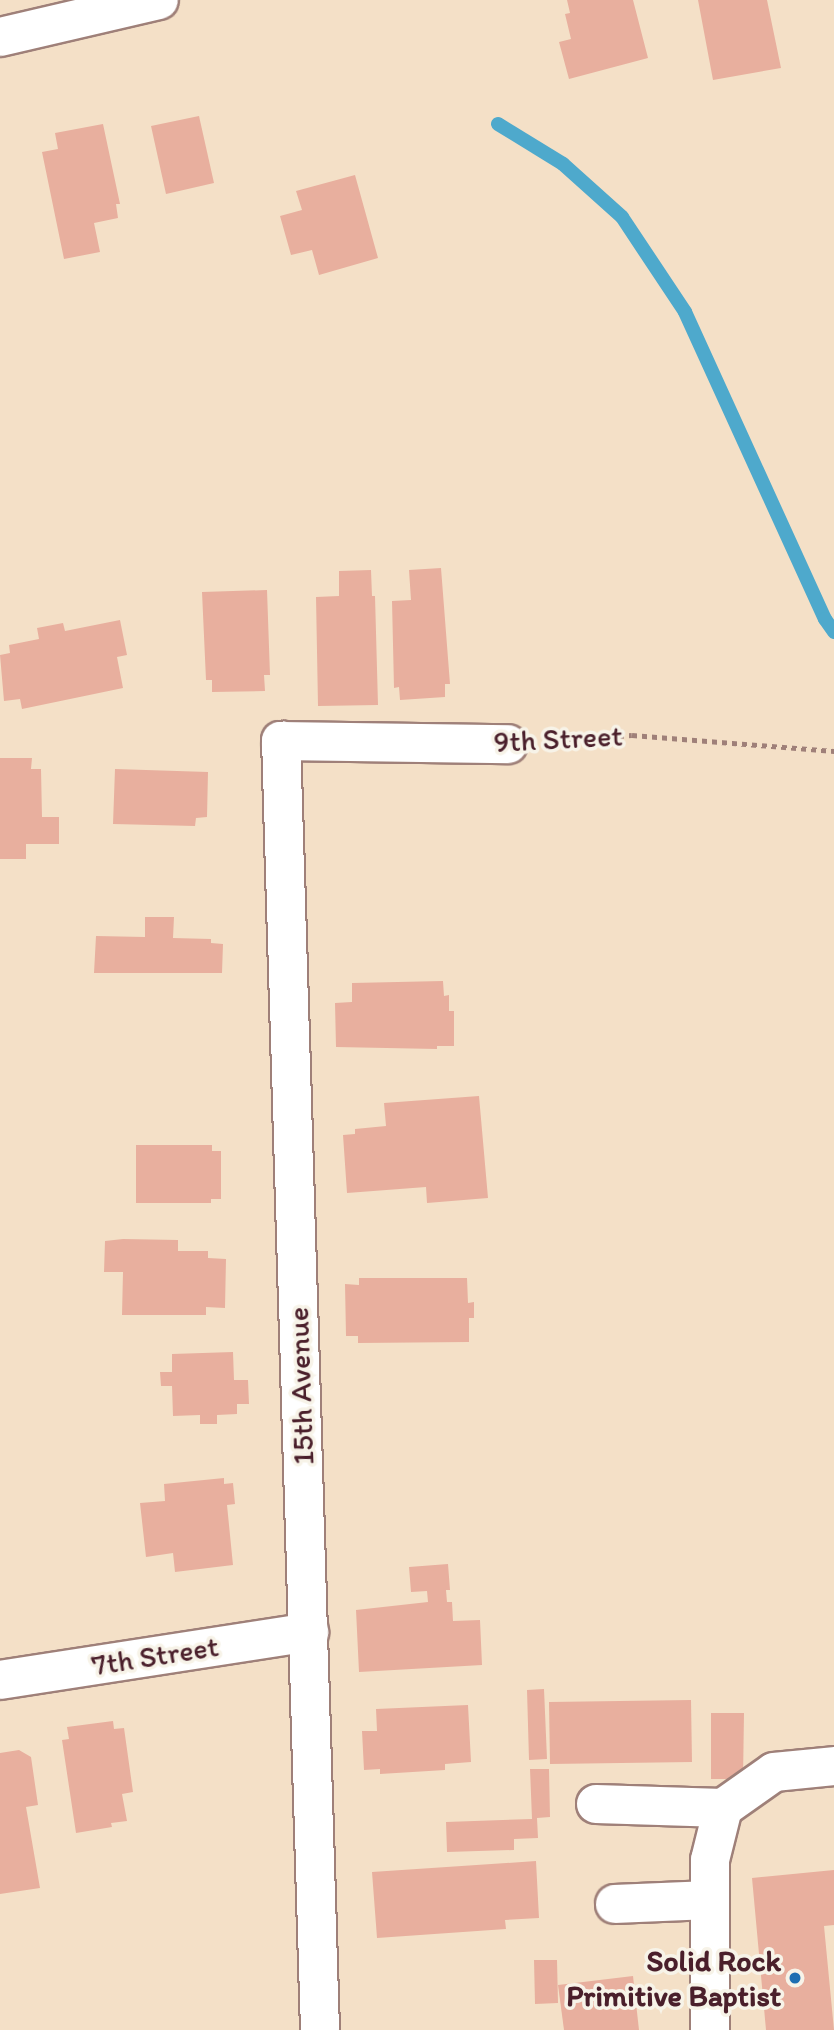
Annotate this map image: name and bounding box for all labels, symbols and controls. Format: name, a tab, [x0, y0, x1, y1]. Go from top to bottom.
street label: 9th Street	[493, 718, 623, 760]
street label: 15th Avenue	[280, 1307, 322, 1465]
street label: 7th Street	[89, 1628, 221, 1684]
place label: Solid Rock Primitive Baptist	[564, 1943, 781, 2014]
marker: Solid Rock Primitive Baptist	[787, 1970, 803, 1986]

